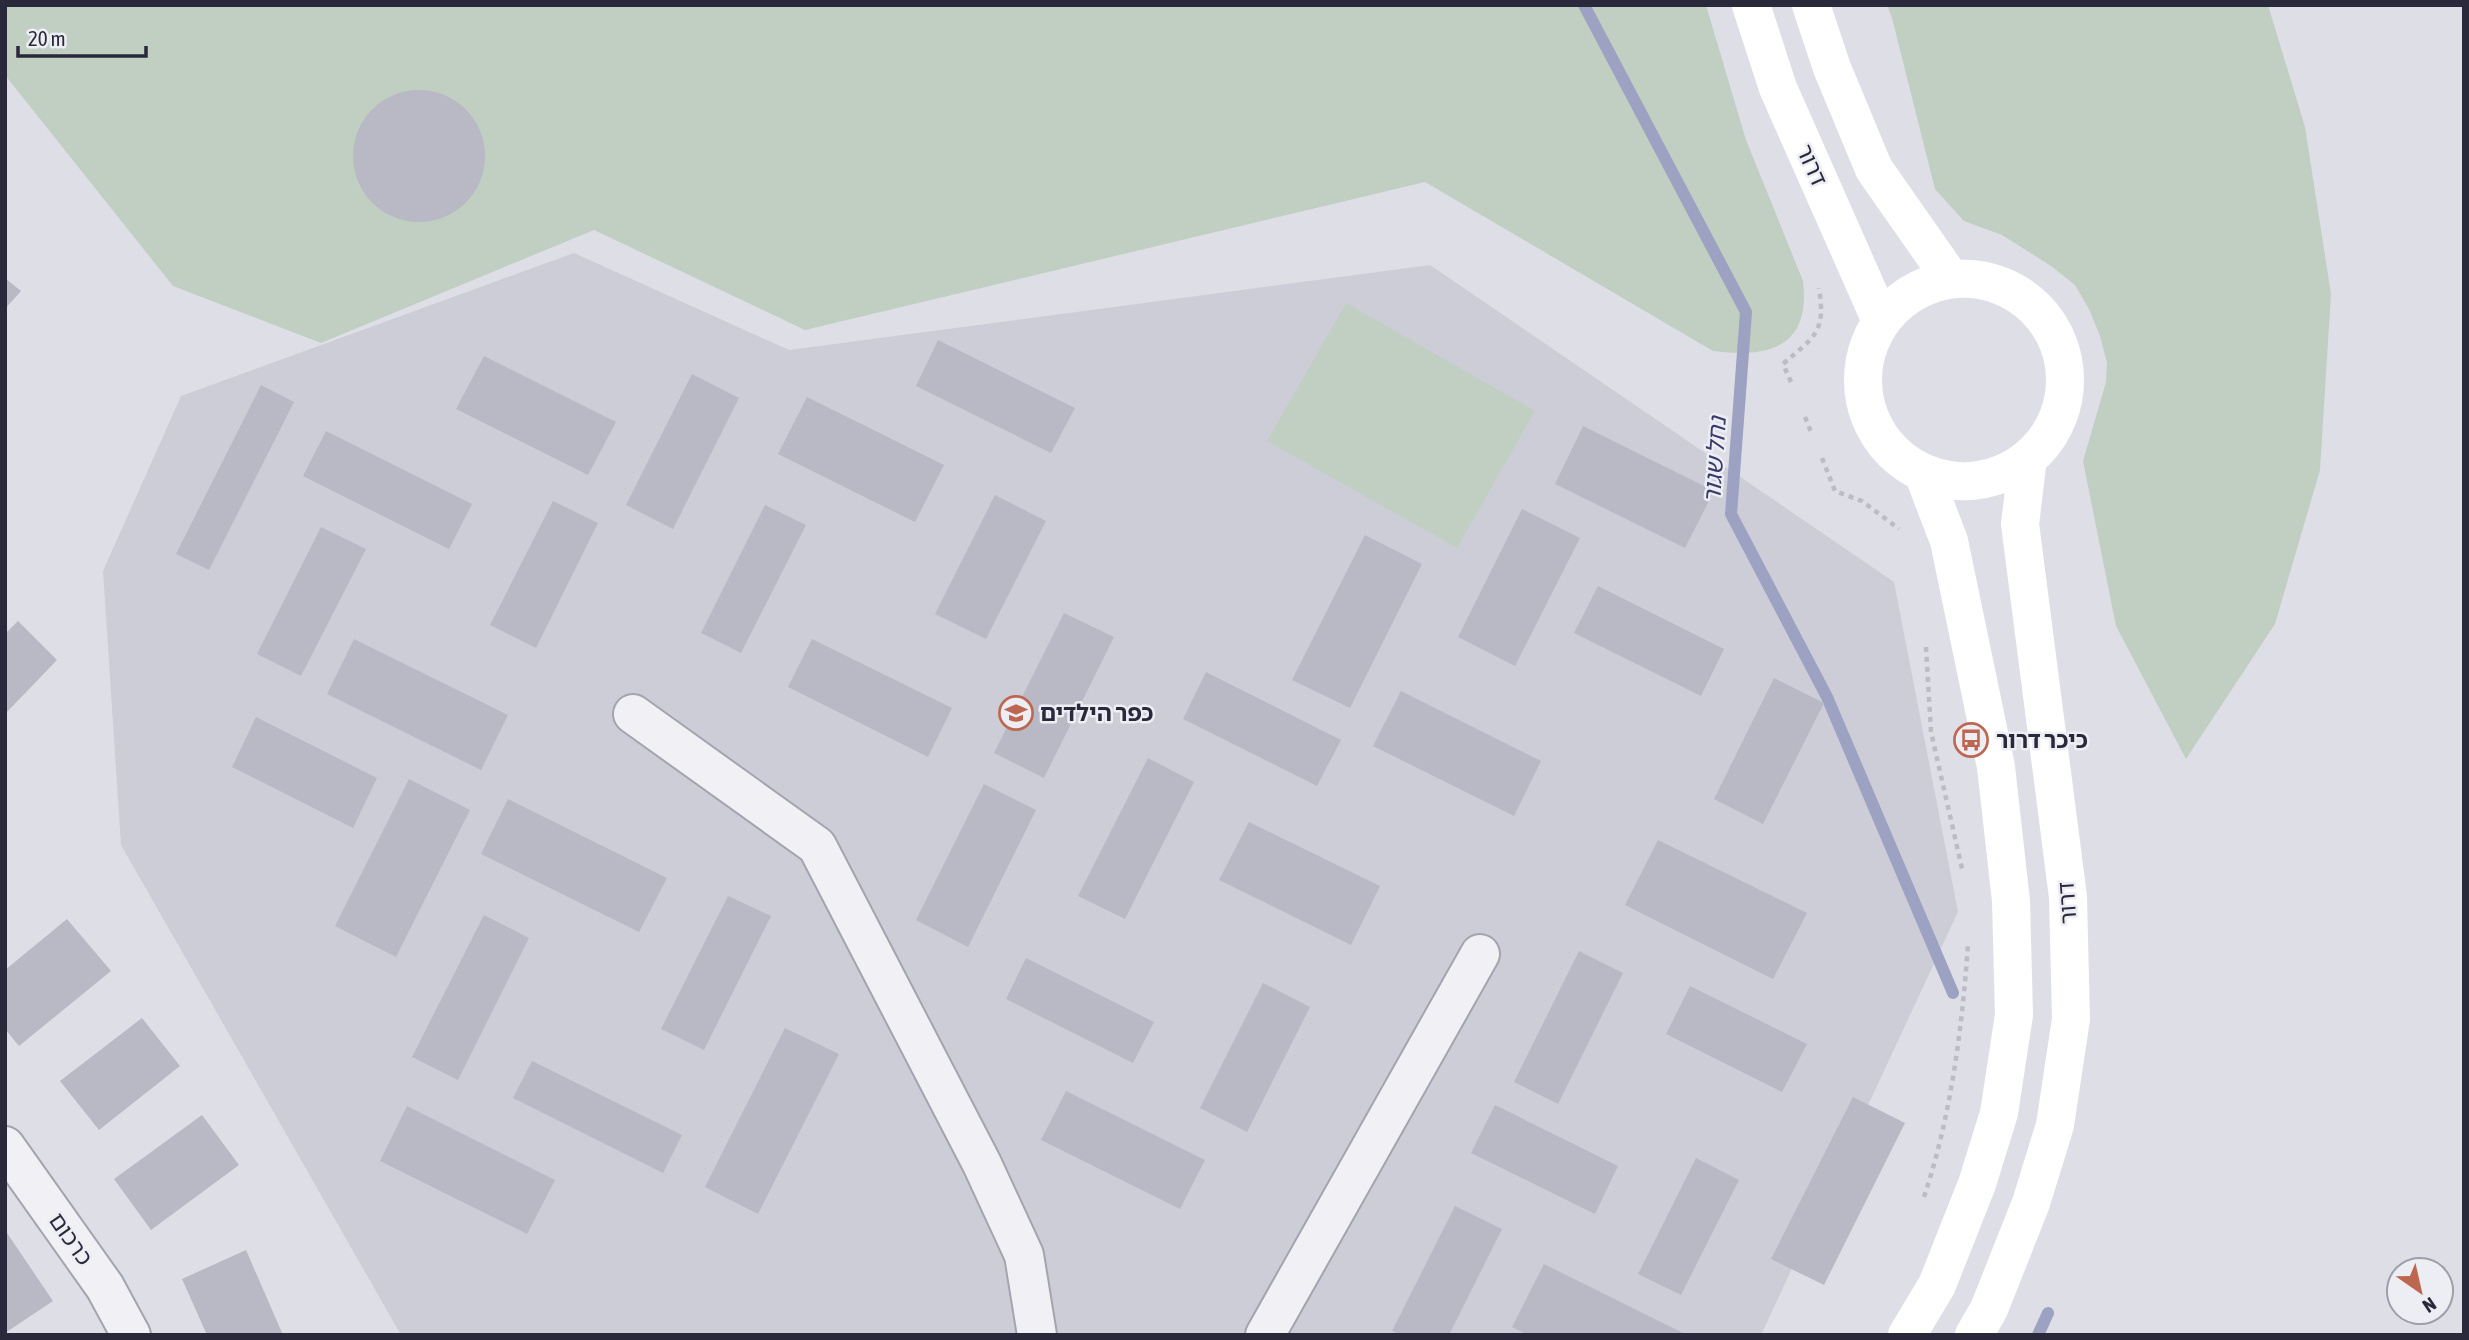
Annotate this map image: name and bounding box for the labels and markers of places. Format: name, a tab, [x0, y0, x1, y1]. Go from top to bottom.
school or university icon: כפר הילדים	[997, 694, 1035, 732]
place label: כפר הילדים	[1040, 700, 1153, 726]
bus stop icon: כיכר דרור	[1952, 721, 1990, 759]
place label: כיכר דרור	[1996, 727, 2088, 753]

